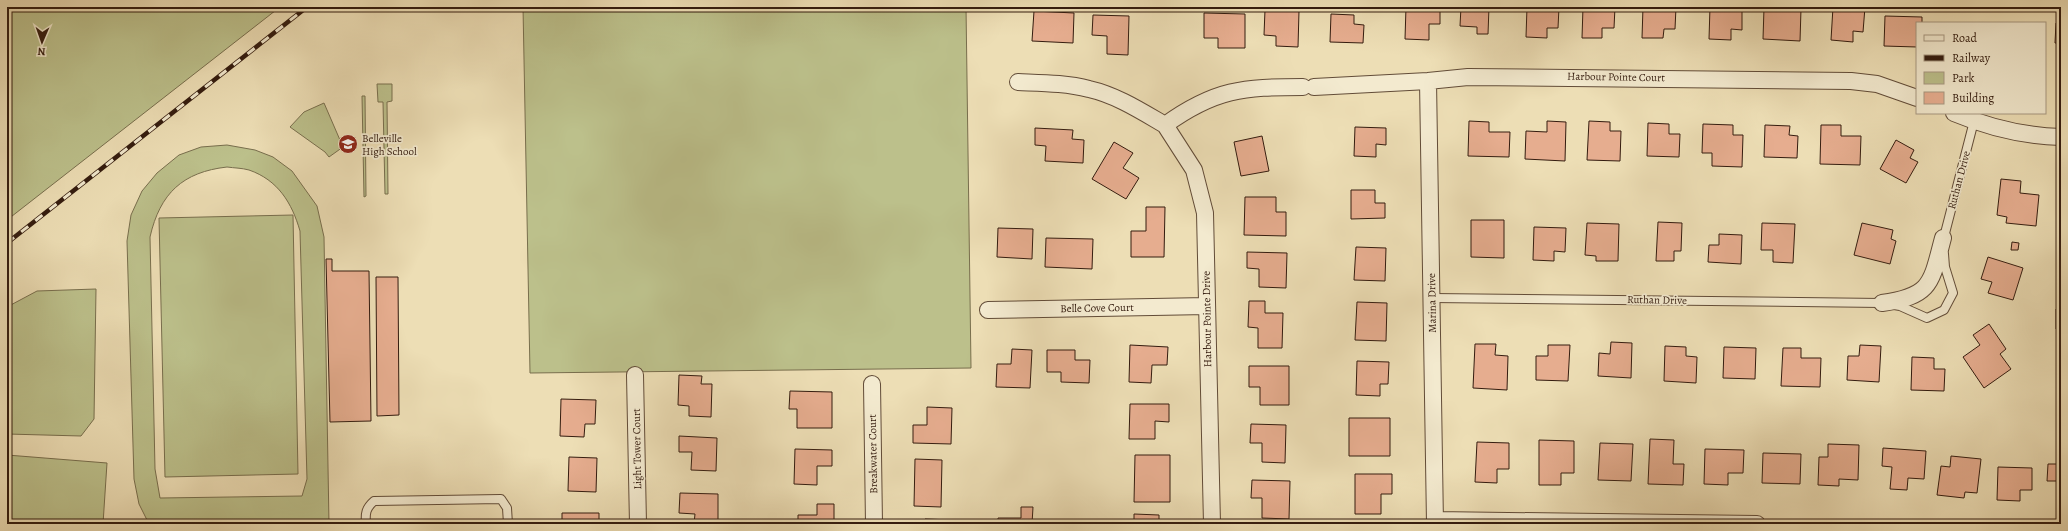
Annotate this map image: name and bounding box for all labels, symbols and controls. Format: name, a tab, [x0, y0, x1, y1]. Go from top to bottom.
north arrow	[22, 22, 62, 62]
legend	[1916, 22, 2046, 114]
text: Road	[1952, 30, 1978, 46]
text: N	[37, 44, 46, 59]
text: Railway	[1952, 50, 1991, 66]
street label: Harbour Pointe Court	[1567, 69, 1665, 85]
text: Park	[1952, 70, 1975, 86]
text: Building	[1952, 90, 1994, 106]
place label: Belleville High School	[362, 131, 417, 159]
school or university icon: Belleville High School	[337, 133, 359, 155]
street label: Ruthan Drive	[1944, 149, 1974, 211]
street label: Harbour Pointe Drive	[1199, 271, 1215, 367]
street label: Marina Drive	[1424, 273, 1440, 333]
street label: Ruthan Drive	[1627, 292, 1687, 308]
street label: Belle Cove Court	[1060, 300, 1134, 316]
street label: Light Tower Court	[629, 408, 645, 490]
street label: Breakwater Court	[865, 414, 881, 494]

